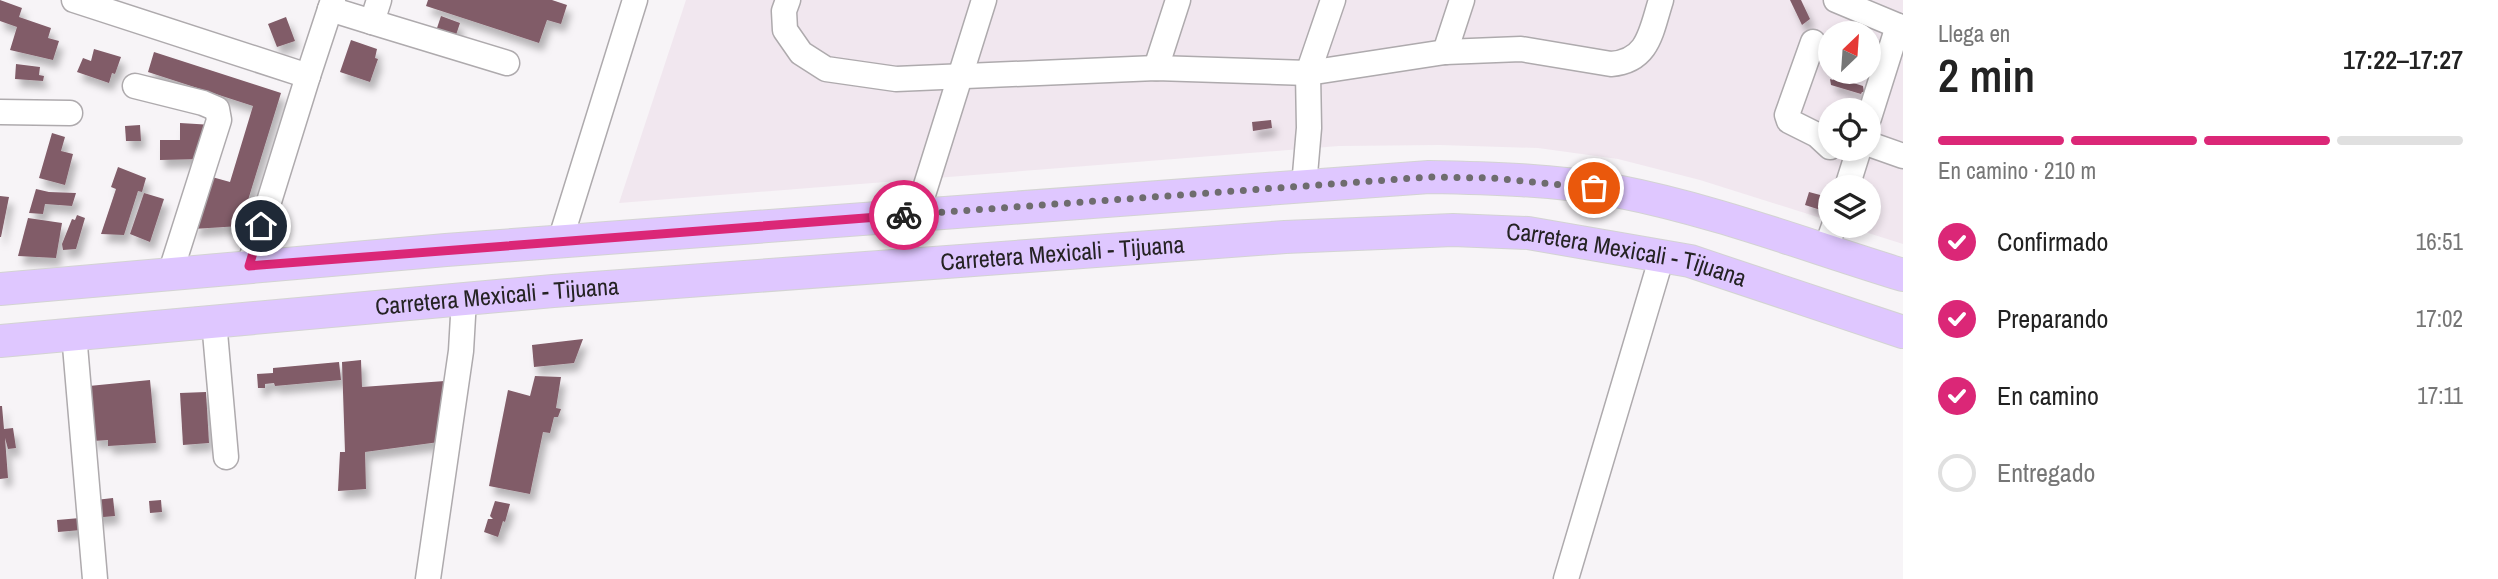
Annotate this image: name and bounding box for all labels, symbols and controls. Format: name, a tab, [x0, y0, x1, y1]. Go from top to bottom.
text: Llega en	[1938, 18, 2010, 49]
north arrow	[1818, 21, 1881, 84]
map controls	[1818, 21, 1881, 238]
text: 17:22–17:27	[2343, 42, 2463, 77]
text: 2 min	[1938, 44, 2035, 106]
button: locate	[1818, 98, 1881, 161]
text: En camino · 210 m	[1938, 155, 2096, 186]
pin	[1564, 158, 1624, 218]
icon: bag	[1575, 169, 1613, 207]
button: layers	[1818, 175, 1881, 238]
courier	[869, 180, 939, 250]
pin	[231, 196, 291, 256]
icon: bike	[885, 196, 923, 234]
icon: home	[242, 207, 280, 245]
street label: Carretera Mexicali - Tijuana	[1506, 215, 1751, 294]
icon: check	[1938, 223, 1976, 261]
text: Confirmado	[1997, 224, 2108, 259]
text: 16:51	[2416, 226, 2463, 257]
street label: Carretera Mexicali - Tijuana	[939, 227, 1185, 277]
street label: Carretera Mexicali - Tijuana	[374, 269, 620, 322]
icon: check	[1938, 300, 1976, 338]
text: Preparando	[1997, 301, 2108, 336]
text: 17:02	[2416, 303, 2463, 334]
icon: check	[1938, 377, 1976, 415]
text: En camino	[1997, 378, 2099, 413]
text: 17:11	[2417, 380, 2463, 411]
text: Entregado	[1997, 455, 2095, 490]

